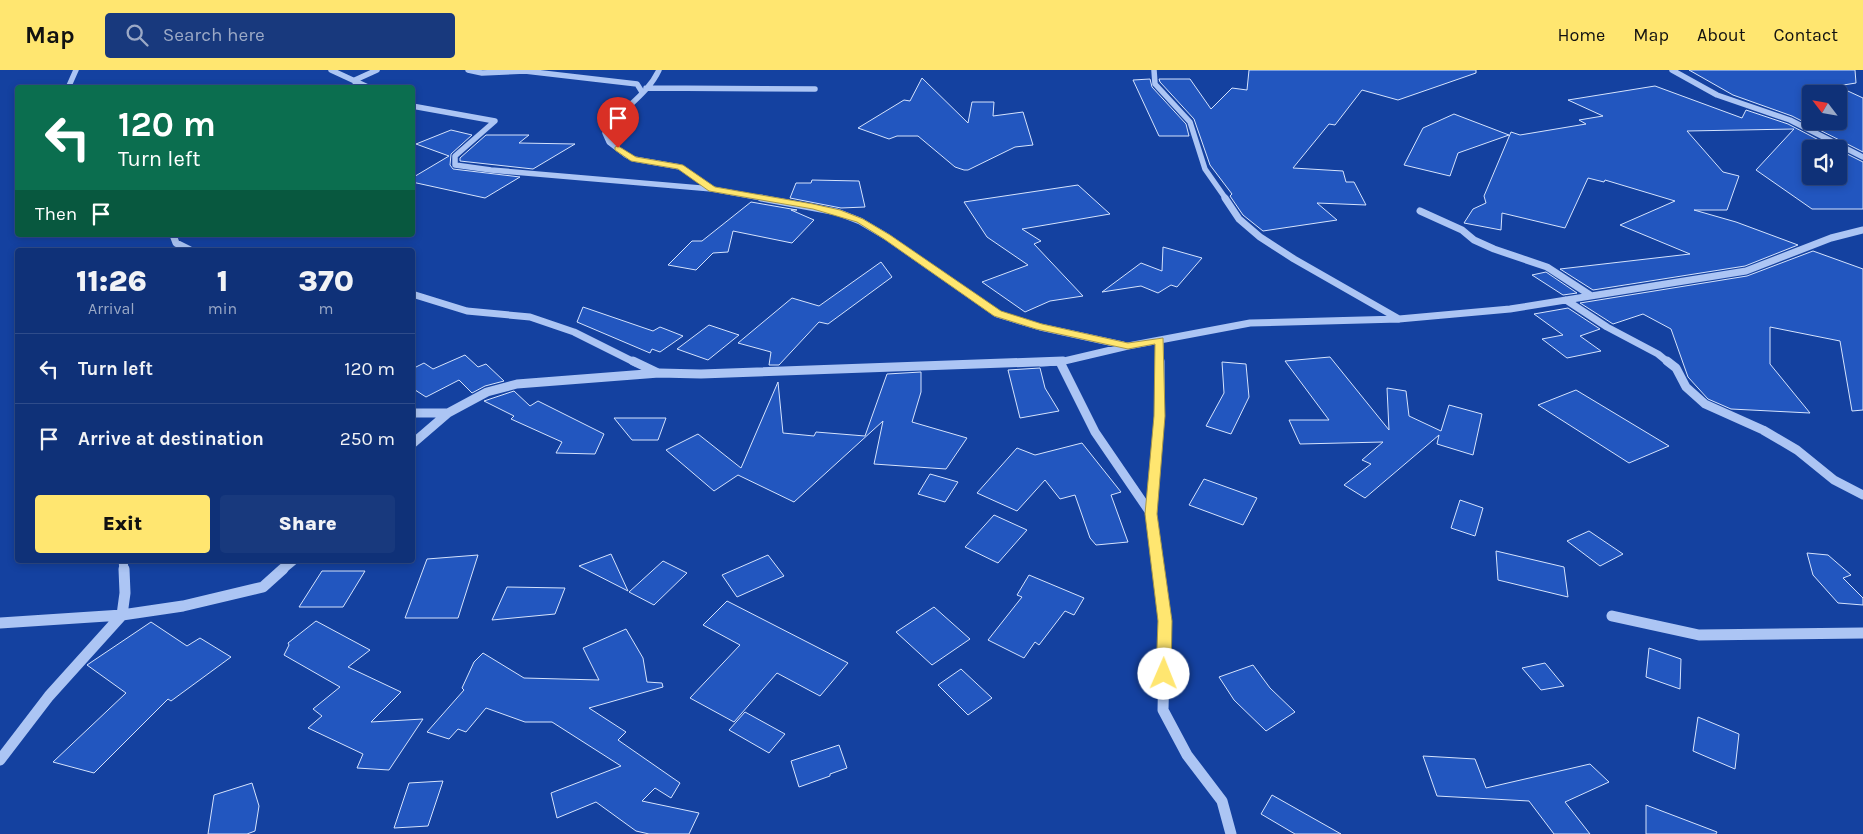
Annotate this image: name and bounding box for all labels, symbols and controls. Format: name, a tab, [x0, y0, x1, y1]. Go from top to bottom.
search box	[105, 13, 455, 58]
text: Map	[25, 21, 75, 49]
icon: search	[123, 21, 151, 49]
text: Search here	[163, 24, 265, 46]
text: Home	[1557, 24, 1605, 46]
text: Map	[1633, 24, 1669, 46]
text: About	[1697, 24, 1746, 46]
text: Contact	[1774, 24, 1838, 46]
north arrow	[1802, 85, 1848, 130]
map controls	[1802, 85, 1847, 185]
pin	[597, 97, 639, 148]
text: 120 m	[118, 104, 216, 145]
icon: arrive	[604, 104, 632, 132]
icon: left	[35, 105, 100, 170]
button: sound	[1802, 140, 1847, 185]
text: Turn left	[118, 146, 201, 172]
icon: arrive	[87, 200, 115, 228]
text: Then	[35, 203, 77, 225]
text: 11:26	[76, 263, 147, 299]
text: 1	[217, 263, 228, 299]
text: 370	[298, 263, 354, 299]
text: Arrival	[88, 299, 135, 318]
text: min	[208, 299, 237, 318]
text: m	[319, 299, 334, 318]
icon: left	[35, 355, 63, 383]
text: Turn left	[78, 358, 153, 380]
text: 120 m	[344, 358, 395, 380]
icon: arrive	[35, 425, 63, 453]
text: Arrive at destination	[78, 428, 264, 450]
text: 250 m	[340, 428, 395, 450]
button: Exit	[35, 495, 210, 553]
button: Share	[220, 495, 395, 553]
position arrow	[1137, 647, 1189, 699]

